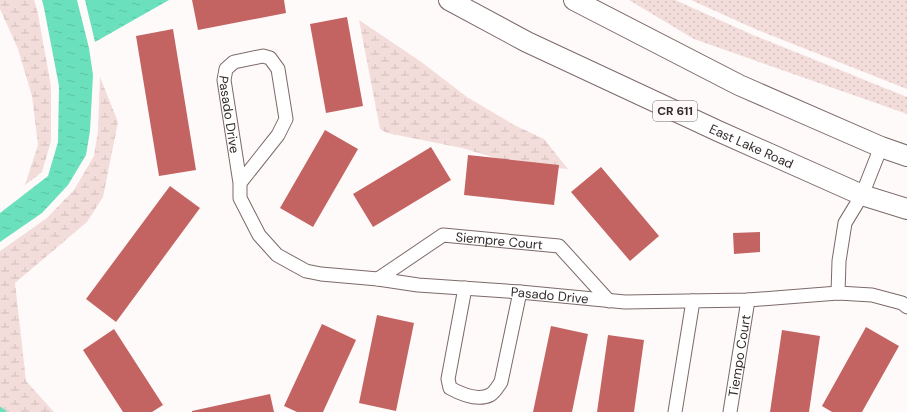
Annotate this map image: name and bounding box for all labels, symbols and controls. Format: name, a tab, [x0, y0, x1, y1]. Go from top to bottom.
street label: Pasado Drive	[214, 74, 243, 154]
road number: CR 611	[653, 101, 697, 121]
street label: East Lake Road	[706, 120, 796, 172]
street label: Siempre Court	[455, 228, 544, 253]
street label: Pasado Drive	[510, 283, 589, 307]
street label: Tiempo Court	[725, 313, 755, 398]

